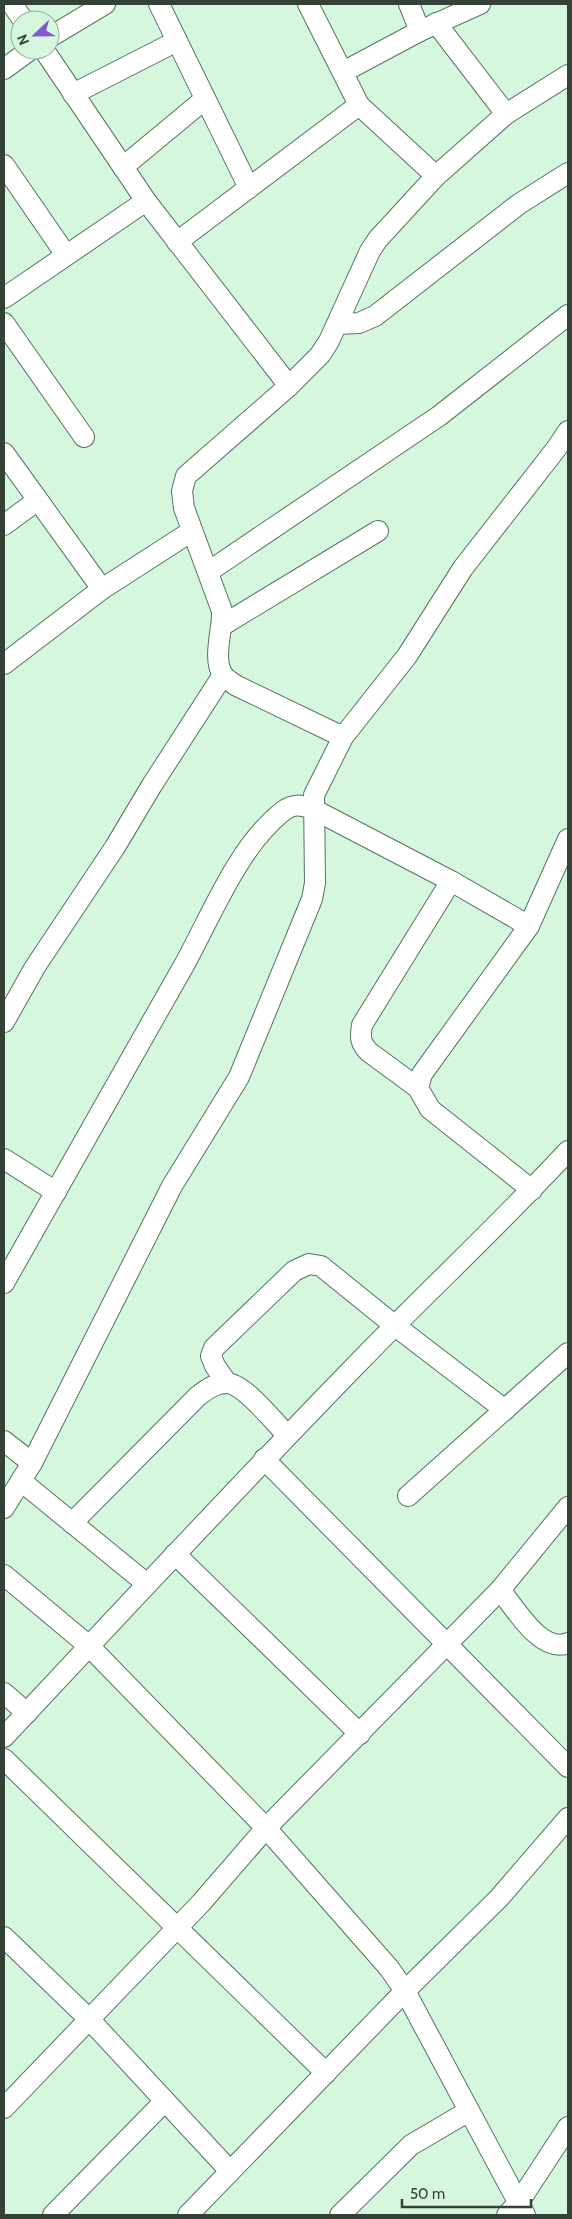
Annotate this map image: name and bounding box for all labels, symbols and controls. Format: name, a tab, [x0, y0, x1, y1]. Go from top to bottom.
north arrow	[10, 10, 60, 60]
text: N	[13, 32, 33, 48]
scale bar	[402, 2176, 531, 2208]
text: 50 m	[410, 2185, 445, 2203]

